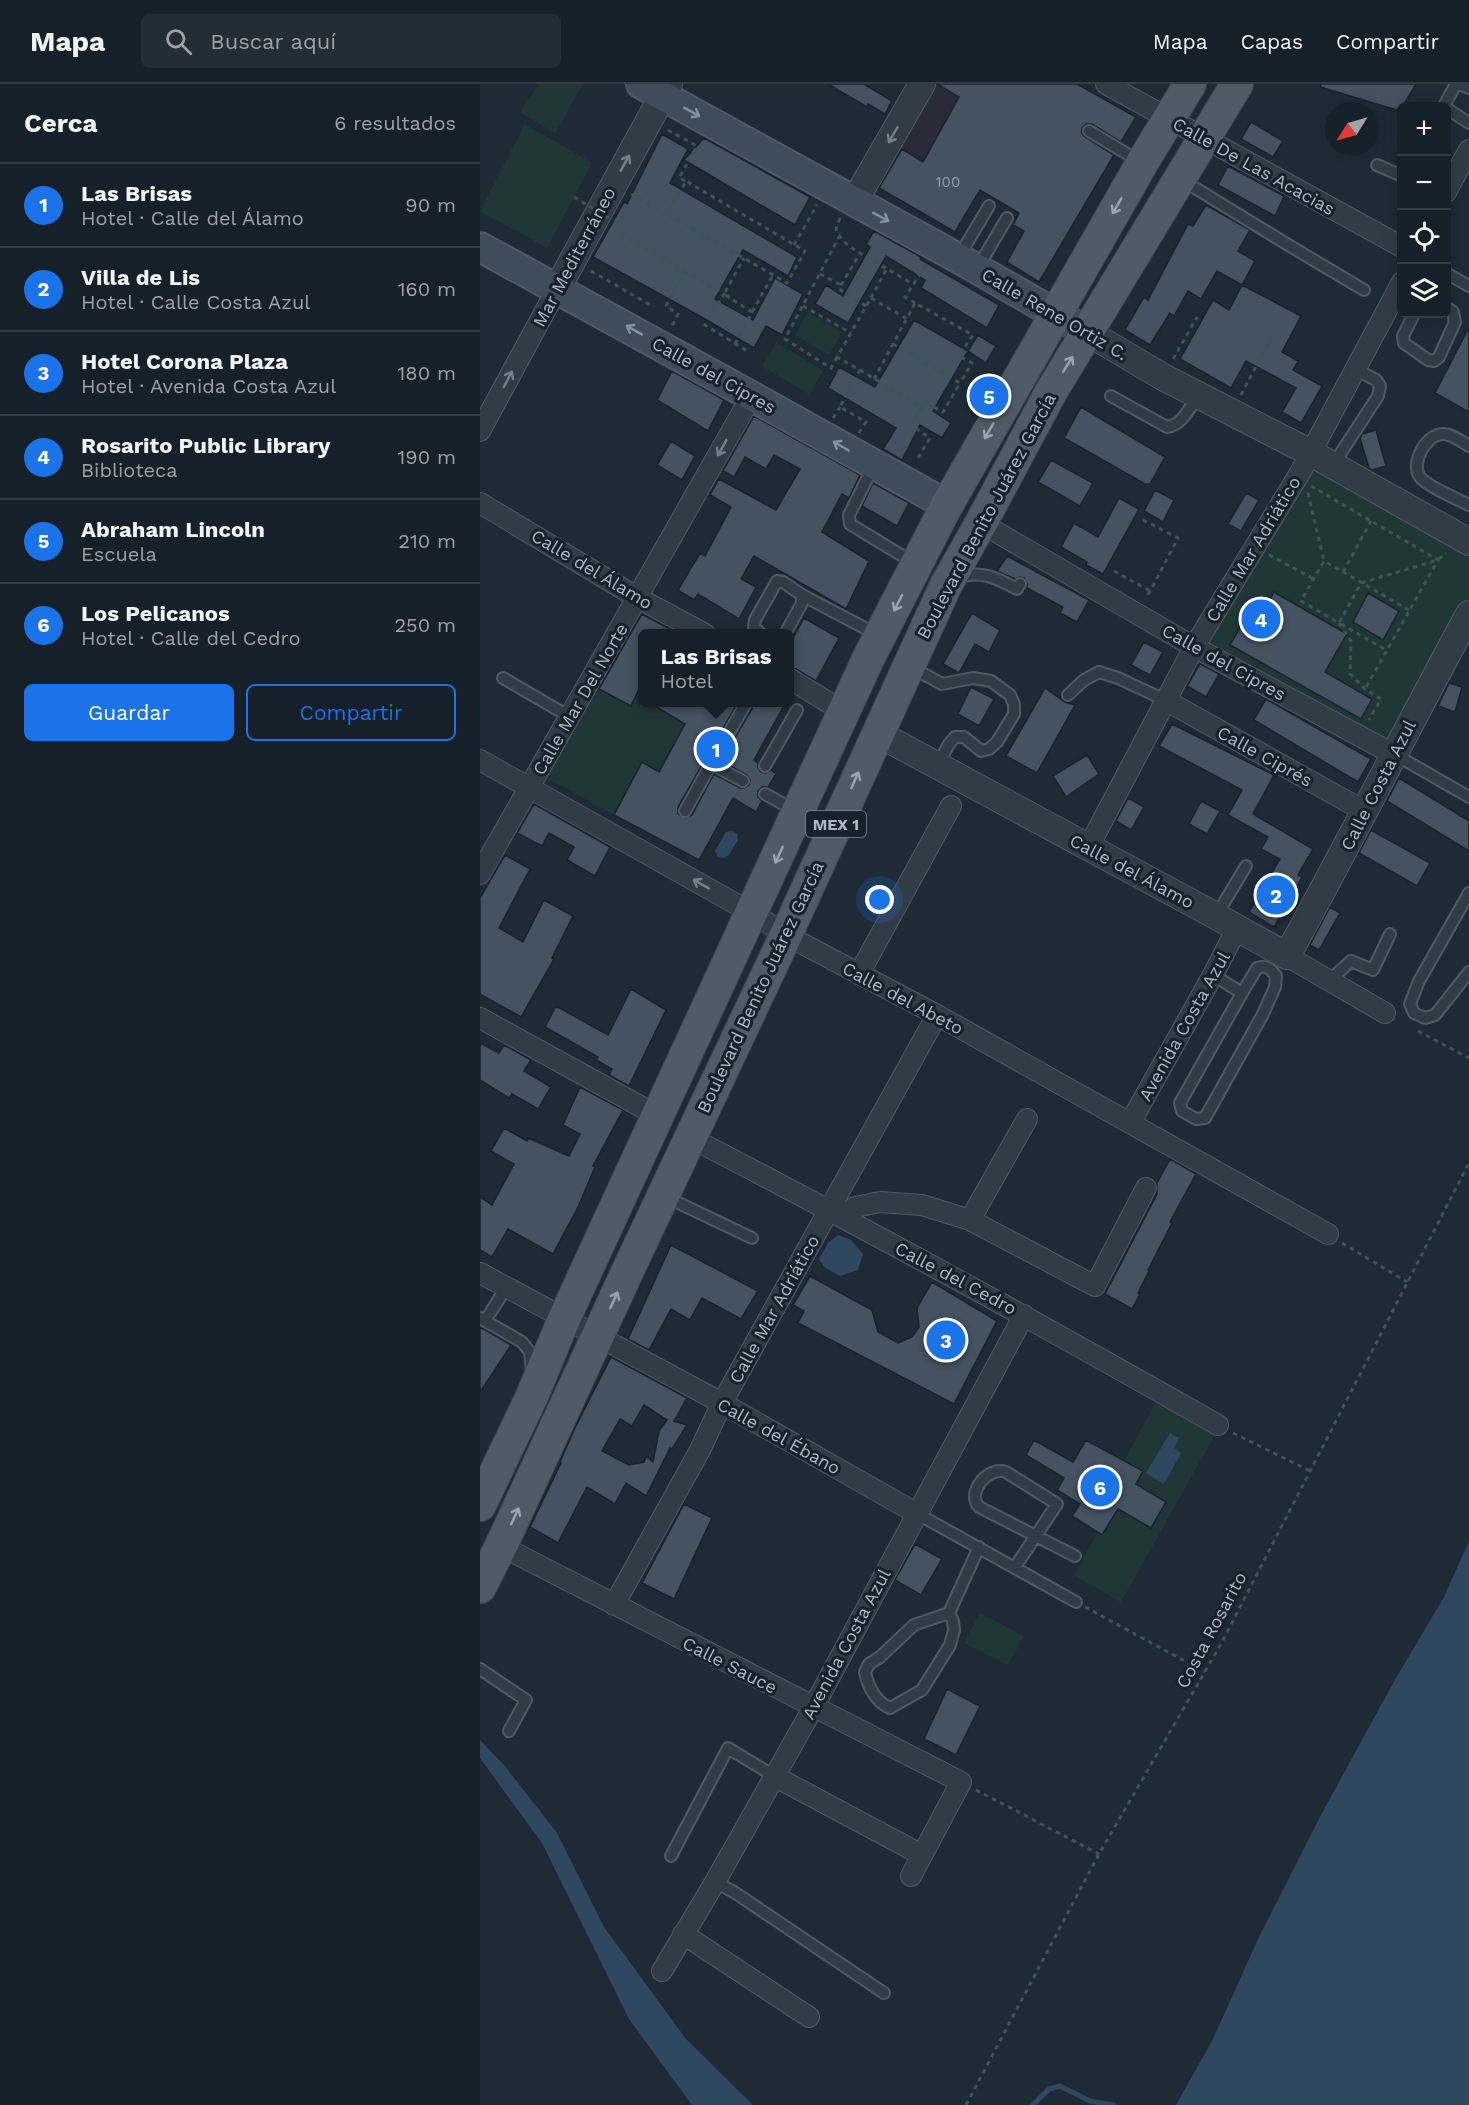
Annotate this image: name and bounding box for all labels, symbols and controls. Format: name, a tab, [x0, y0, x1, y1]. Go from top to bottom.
search box	[141, 14, 561, 68]
text: Mapa	[30, 25, 105, 58]
icon: search	[162, 25, 195, 58]
text: Buscar aquí	[210, 29, 336, 54]
text: Mapa	[1153, 29, 1208, 54]
text: Capas	[1241, 29, 1303, 54]
text: Compartir	[1336, 29, 1439, 54]
north arrow	[1325, 102, 1379, 156]
map controls	[1397, 102, 1451, 318]
button: +	[1397, 102, 1451, 156]
one-way arrow	[683, 106, 700, 118]
text: Cerca	[24, 108, 98, 138]
text: 6 resultados	[334, 111, 456, 135]
street label: Calle De Las Acacias	[1169, 113, 1339, 219]
one-way arrow	[886, 126, 898, 143]
one-way arrow	[620, 155, 631, 173]
button: −	[1397, 156, 1451, 210]
house number: 100	[936, 173, 960, 191]
text: Las Brisas	[81, 181, 192, 206]
street label: Mar Mediterráneo	[528, 184, 620, 330]
text: 1	[39, 193, 48, 217]
text: 90 m	[405, 193, 456, 217]
one-way arrow	[1110, 197, 1122, 214]
text: Hotel · Calle del Álamo	[81, 206, 304, 230]
button: locate	[1397, 210, 1451, 264]
one-way arrow	[872, 212, 890, 223]
street label: Calle Rene Ortiz C.	[978, 264, 1132, 364]
button: layers	[1397, 264, 1451, 318]
text: Villa de Lis	[81, 265, 200, 290]
text: 2	[38, 277, 49, 301]
text: 160 m	[398, 277, 456, 301]
text: Hotel · Calle Costa Azul	[81, 290, 310, 314]
one-way arrow	[626, 324, 643, 336]
street label: Calle del Cipres	[649, 332, 779, 418]
text: Hotel Corona Plaza	[81, 349, 288, 374]
one-way arrow	[1063, 356, 1075, 373]
text: 3	[38, 361, 49, 385]
text: 180 m	[398, 361, 456, 385]
one-way arrow	[503, 371, 514, 389]
text: Hotel · Avenida Costa Azul	[81, 374, 336, 398]
pin: 5	[970, 374, 1008, 418]
street label: Boulevard Benito Juárez García	[912, 390, 1060, 642]
one-way arrow	[983, 422, 995, 439]
text: Rosarito Public Library	[81, 433, 330, 458]
one-way arrow	[716, 439, 728, 456]
one-way arrow	[833, 439, 850, 451]
text: 4	[37, 445, 50, 469]
text: 190 m	[398, 445, 456, 469]
text: Biblioteca	[81, 458, 178, 482]
street label: Calle Mar Adriático	[1201, 472, 1305, 626]
text: Abraham Lincoln	[81, 517, 265, 542]
street label: Calle del Álamo	[528, 525, 656, 613]
text: 5	[38, 529, 49, 553]
text: 210 m	[398, 529, 456, 553]
text: Escuela	[81, 542, 157, 566]
one-way arrow	[892, 594, 904, 611]
pin: 4	[1242, 596, 1280, 642]
text: Los Pelicanos	[81, 601, 230, 626]
text: 6	[37, 613, 50, 637]
text: 250 m	[394, 613, 456, 637]
street label: Calle Mar Del Norte	[528, 619, 632, 779]
street label: Calle del Cipres	[1159, 619, 1289, 705]
text: Hotel · Calle del Cedro	[81, 626, 300, 650]
popup	[638, 629, 794, 707]
text: Las Brisas	[660, 644, 772, 669]
text: Hotel	[660, 669, 713, 693]
button: Guardar	[24, 684, 234, 741]
button: Compartir	[246, 684, 456, 741]
street label: Calle Costa Azul	[1336, 716, 1420, 854]
street label: Calle Ciprés	[1214, 721, 1316, 791]
pin: 1	[696, 726, 736, 772]
one-way arrow	[850, 772, 862, 790]
road number: MEX 1	[806, 811, 866, 837]
street label: Calle del Álamo	[1066, 829, 1198, 913]
one-way arrow	[772, 846, 783, 864]
street label: Boulevard Benito Juárez García	[692, 858, 828, 1116]
pin: 2	[1256, 872, 1296, 918]
one-way arrow	[693, 878, 710, 890]
your location	[865, 885, 894, 914]
street label: Avenida Costa Azul	[1134, 947, 1234, 1104]
street label: Calle del Abeto	[839, 957, 967, 1039]
street label: Calle Mar Adriático	[725, 1231, 823, 1387]
street label: Calle del Cedro	[892, 1237, 1020, 1319]
one-way arrow	[609, 1292, 620, 1310]
pin: 3	[926, 1318, 966, 1362]
street label: Calle del Ébano	[714, 1393, 844, 1479]
pin: 6	[1080, 1464, 1120, 1510]
one-way arrow	[510, 1507, 522, 1525]
street label: Avenida Costa Azul	[797, 1565, 895, 1723]
street label: Costa Rosarito	[1172, 1568, 1250, 1692]
street label: Calle Sauce	[679, 1632, 781, 1698]

